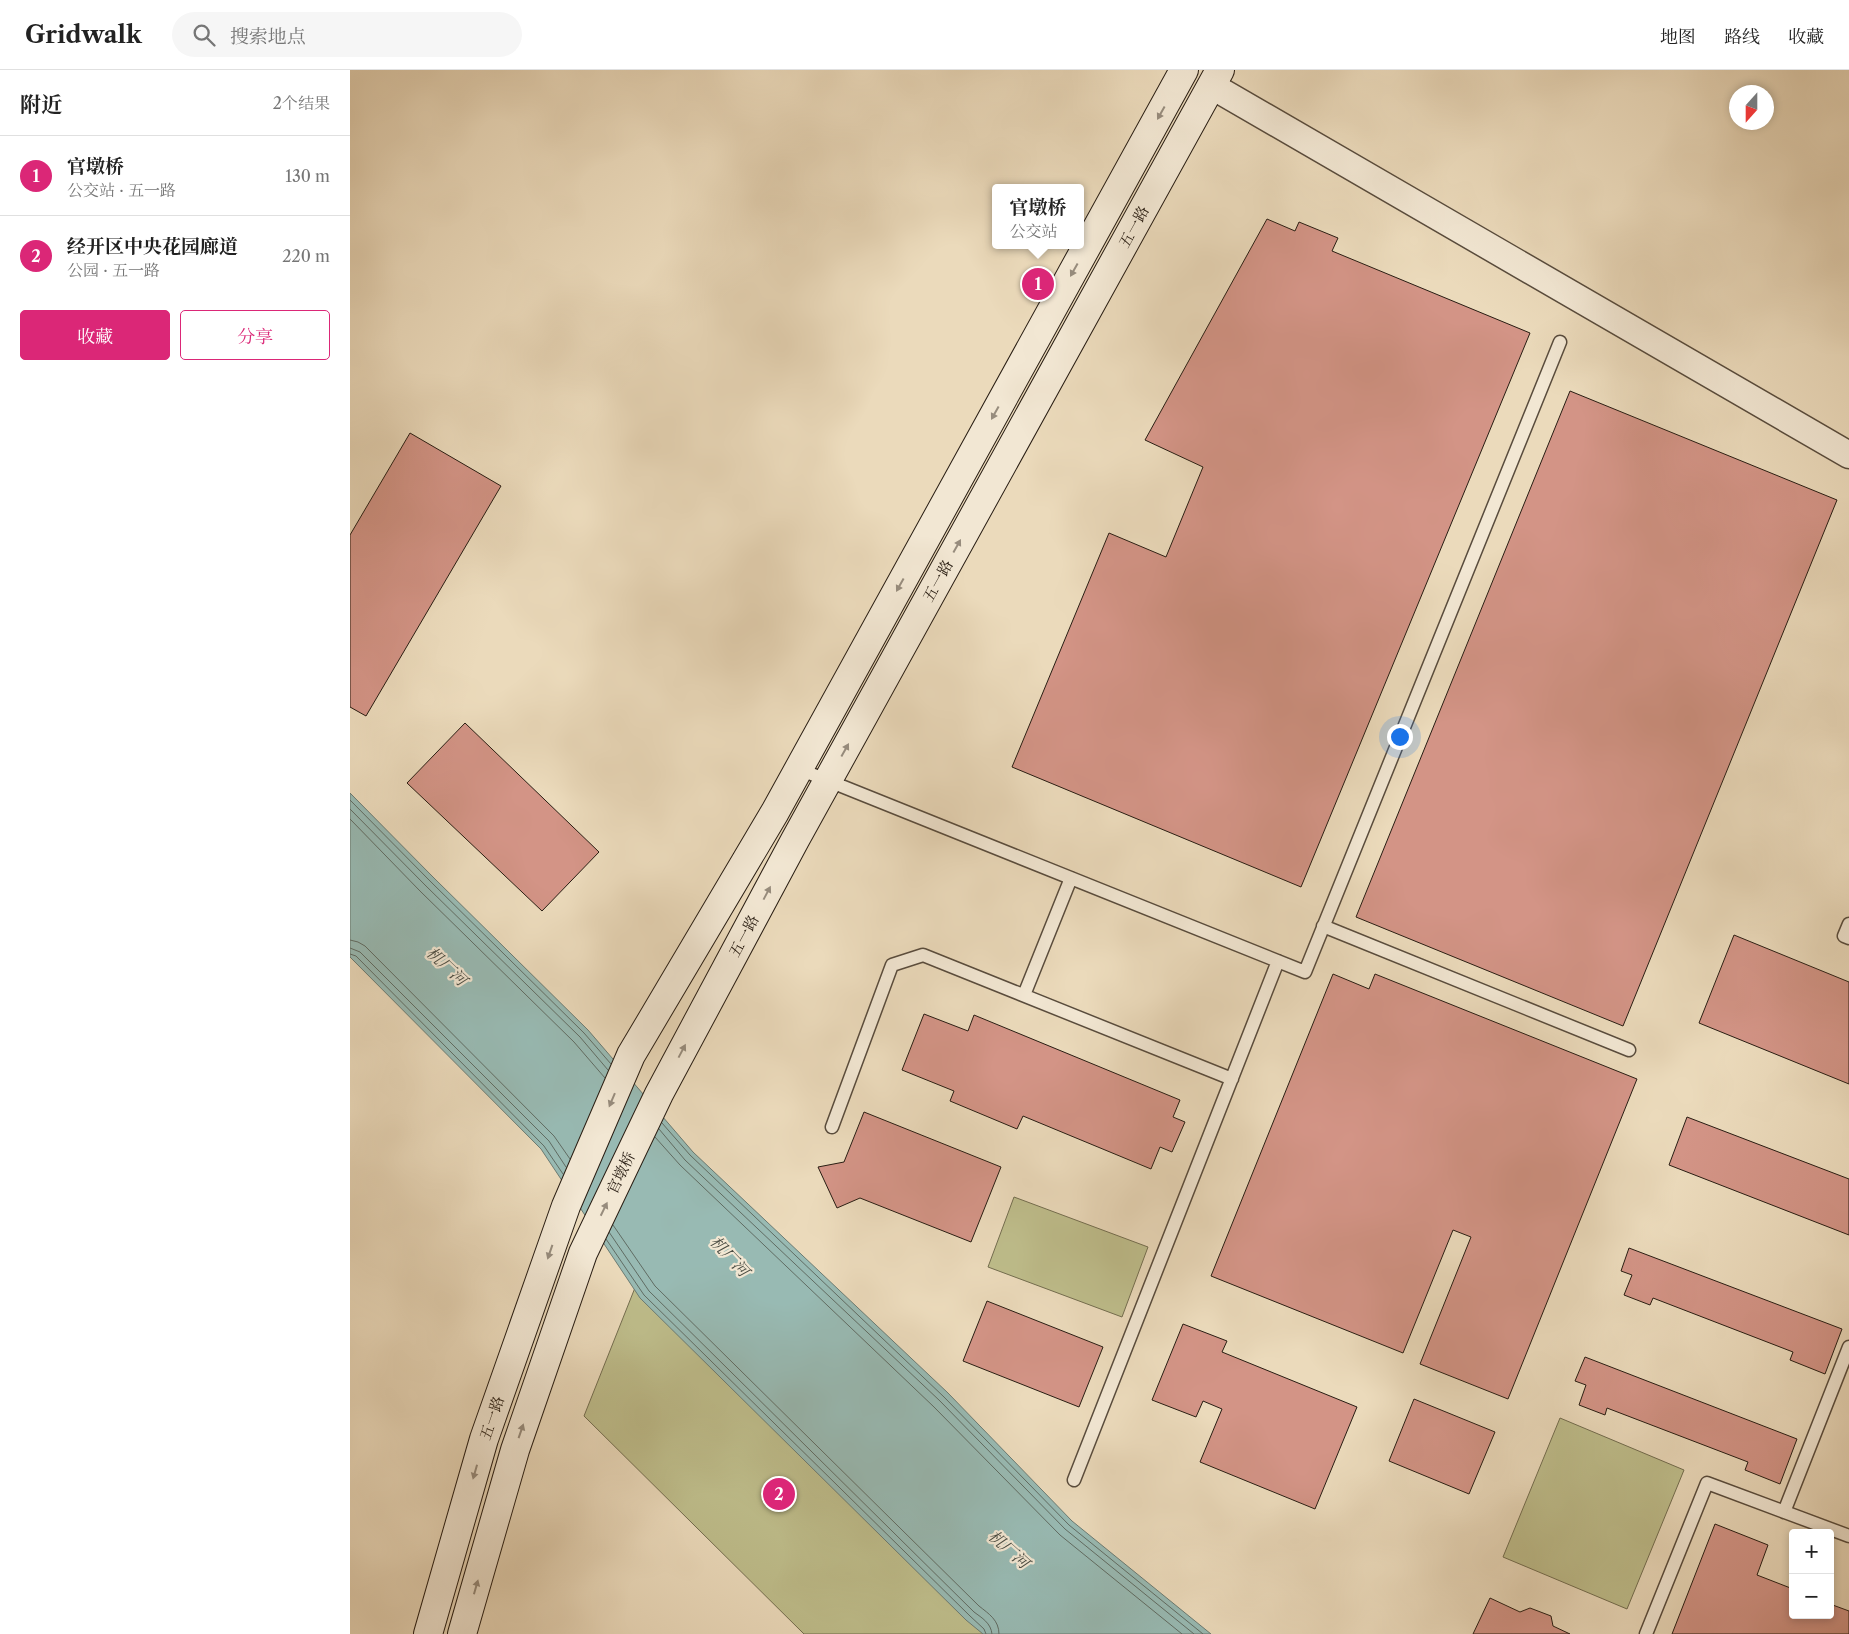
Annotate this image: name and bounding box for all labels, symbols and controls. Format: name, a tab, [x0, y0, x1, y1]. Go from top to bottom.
search box	[172, 12, 522, 57]
text: Gridwalk	[25, 20, 142, 49]
icon: search	[190, 21, 218, 49]
text: 搜索地点	[230, 25, 306, 48]
text: 地图	[1660, 26, 1696, 48]
text: 路线	[1724, 26, 1760, 48]
text: 收藏	[1788, 26, 1824, 48]
north arrow	[1729, 85, 1774, 130]
text: 附近	[20, 92, 62, 117]
text: 2个结果	[273, 93, 330, 113]
one-way arrow	[1157, 105, 1165, 120]
text: 官墩桥	[67, 155, 124, 178]
text: 1	[32, 166, 40, 186]
text: 130 m	[285, 166, 330, 186]
text: 公交站 · 五一路	[67, 180, 176, 200]
popup	[992, 184, 1084, 249]
text: 官墩桥	[1009, 196, 1067, 219]
street label: 五一路	[1114, 202, 1153, 251]
text: 公交站	[1009, 221, 1058, 241]
text: 经开区中央花园廊道	[67, 235, 238, 258]
text: 2	[31, 246, 41, 266]
text: 220 m	[282, 246, 330, 266]
text: 公园 · 五一路	[67, 260, 160, 280]
one-way arrow	[1070, 263, 1078, 278]
pin: 1	[1022, 265, 1054, 303]
button: 收藏	[20, 310, 170, 360]
button: 分享	[180, 310, 330, 360]
one-way arrow	[991, 406, 1000, 419]
one-way arrow	[953, 540, 962, 553]
street label: 五一路	[918, 556, 957, 605]
one-way arrow	[896, 578, 904, 593]
your location	[1387, 724, 1413, 750]
one-way arrow	[841, 743, 849, 757]
one-way arrow	[763, 885, 771, 900]
street label: 五一路	[725, 911, 763, 960]
water label: 机厂河	[423, 942, 474, 992]
one-way arrow	[678, 1044, 686, 1058]
one-way arrow	[608, 1093, 616, 1108]
street label: 官墩桥	[602, 1148, 639, 1197]
one-way arrow	[600, 1202, 608, 1216]
water label: 机厂河	[706, 1232, 756, 1283]
one-way arrow	[546, 1245, 554, 1260]
street label: 五一路	[475, 1393, 508, 1442]
one-way arrow	[517, 1423, 525, 1438]
one-way arrow	[470, 1464, 478, 1479]
pin: 2	[763, 1475, 795, 1513]
water label: 机厂河	[984, 1526, 1036, 1574]
map controls	[1789, 1529, 1834, 1619]
button: +	[1789, 1529, 1834, 1574]
button: −	[1789, 1574, 1834, 1619]
one-way arrow	[472, 1580, 480, 1595]

